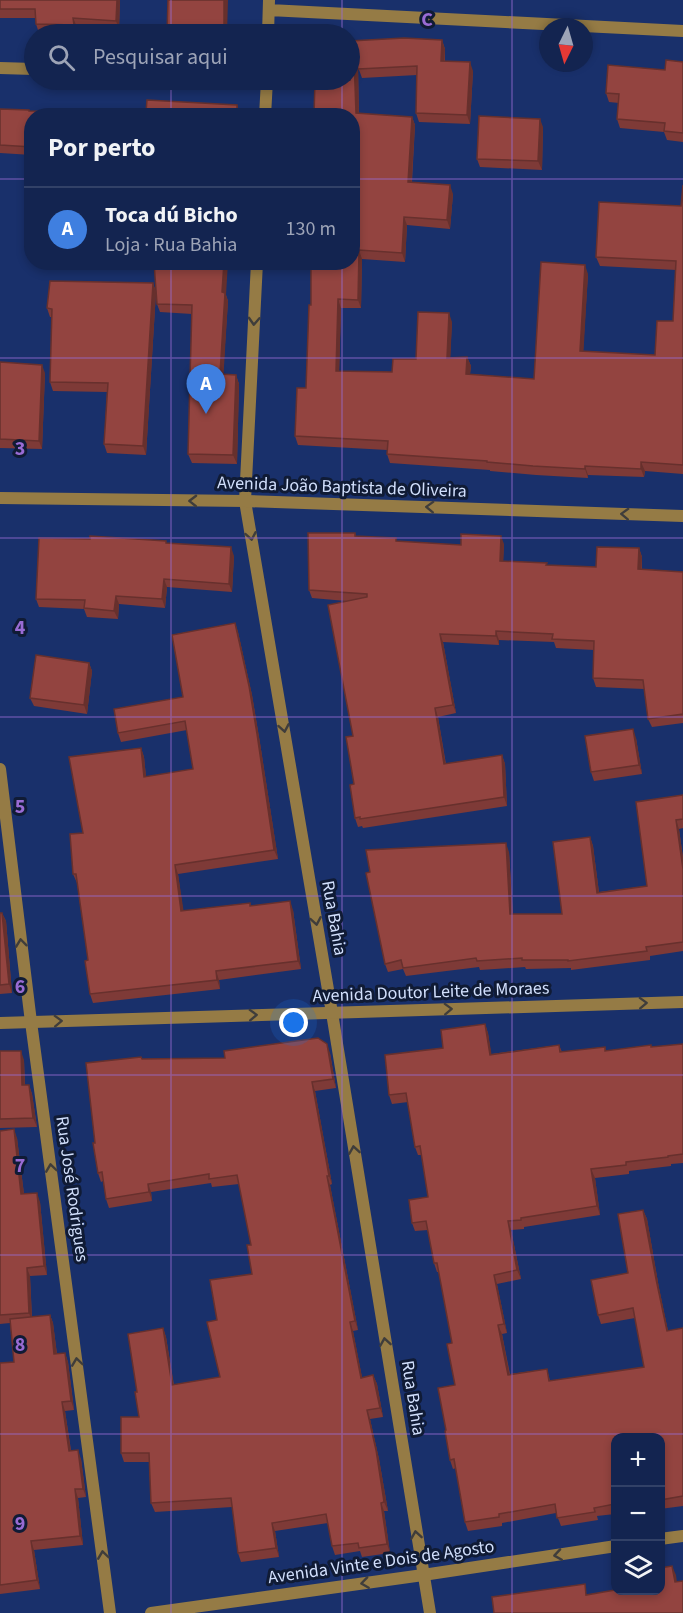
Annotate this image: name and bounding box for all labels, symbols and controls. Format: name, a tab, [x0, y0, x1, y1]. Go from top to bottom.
text: C	[421, 6, 433, 34]
north arrow	[539, 18, 593, 72]
search box	[24, 24, 360, 90]
icon: search	[45, 41, 78, 74]
text: Pesquisar aqui	[93, 41, 228, 73]
text: Por perto	[48, 129, 156, 166]
text: Toca dú Bicho	[105, 199, 238, 231]
text: A	[62, 215, 73, 243]
text: 130 m	[286, 215, 336, 243]
text: Loja · Rua Bahia	[105, 231, 237, 259]
one-way arrow	[248, 316, 261, 325]
pin: A	[186, 364, 226, 414]
text: 3	[15, 435, 25, 463]
street label: Avenida João Baptista de Oliveira	[217, 470, 467, 504]
one-way arrow	[188, 494, 197, 507]
one-way arrow	[425, 501, 434, 514]
one-way arrow	[620, 507, 629, 520]
one-way arrow	[244, 531, 257, 541]
text: 4	[15, 614, 26, 642]
one-way arrow	[277, 724, 289, 733]
text: 5	[15, 793, 25, 821]
street label: Rua Bahia	[315, 879, 353, 957]
one-way arrow	[310, 916, 322, 925]
one-way arrow	[16, 938, 28, 947]
text: 6	[15, 973, 25, 1001]
street label: Avenida Doutor Leite de Moraes	[312, 975, 550, 1009]
one-way arrow	[639, 997, 648, 1009]
one-way arrow	[444, 1003, 453, 1015]
your location	[279, 1008, 308, 1037]
one-way arrow	[249, 1009, 258, 1021]
one-way arrow	[54, 1014, 63, 1027]
street label: Rua José Rodrigues	[49, 1115, 95, 1263]
one-way arrow	[349, 1145, 361, 1154]
text: 7	[15, 1152, 25, 1180]
one-way arrow	[45, 1164, 57, 1173]
text: 8	[15, 1331, 25, 1359]
one-way arrow	[380, 1337, 392, 1347]
one-way arrow	[71, 1357, 83, 1366]
street label: Rua Bahia	[395, 1359, 431, 1437]
map controls	[611, 1433, 665, 1595]
button: +	[611, 1433, 665, 1487]
button: −	[611, 1487, 665, 1541]
text: 9	[15, 1510, 25, 1538]
one-way arrow	[411, 1530, 423, 1539]
street label: Avenida Vinte e Dois de Agosto	[266, 1534, 496, 1590]
button: layers	[611, 1541, 665, 1595]
one-way arrow	[553, 1548, 562, 1560]
one-way arrow	[97, 1550, 109, 1560]
one-way arrow	[360, 1577, 369, 1589]

